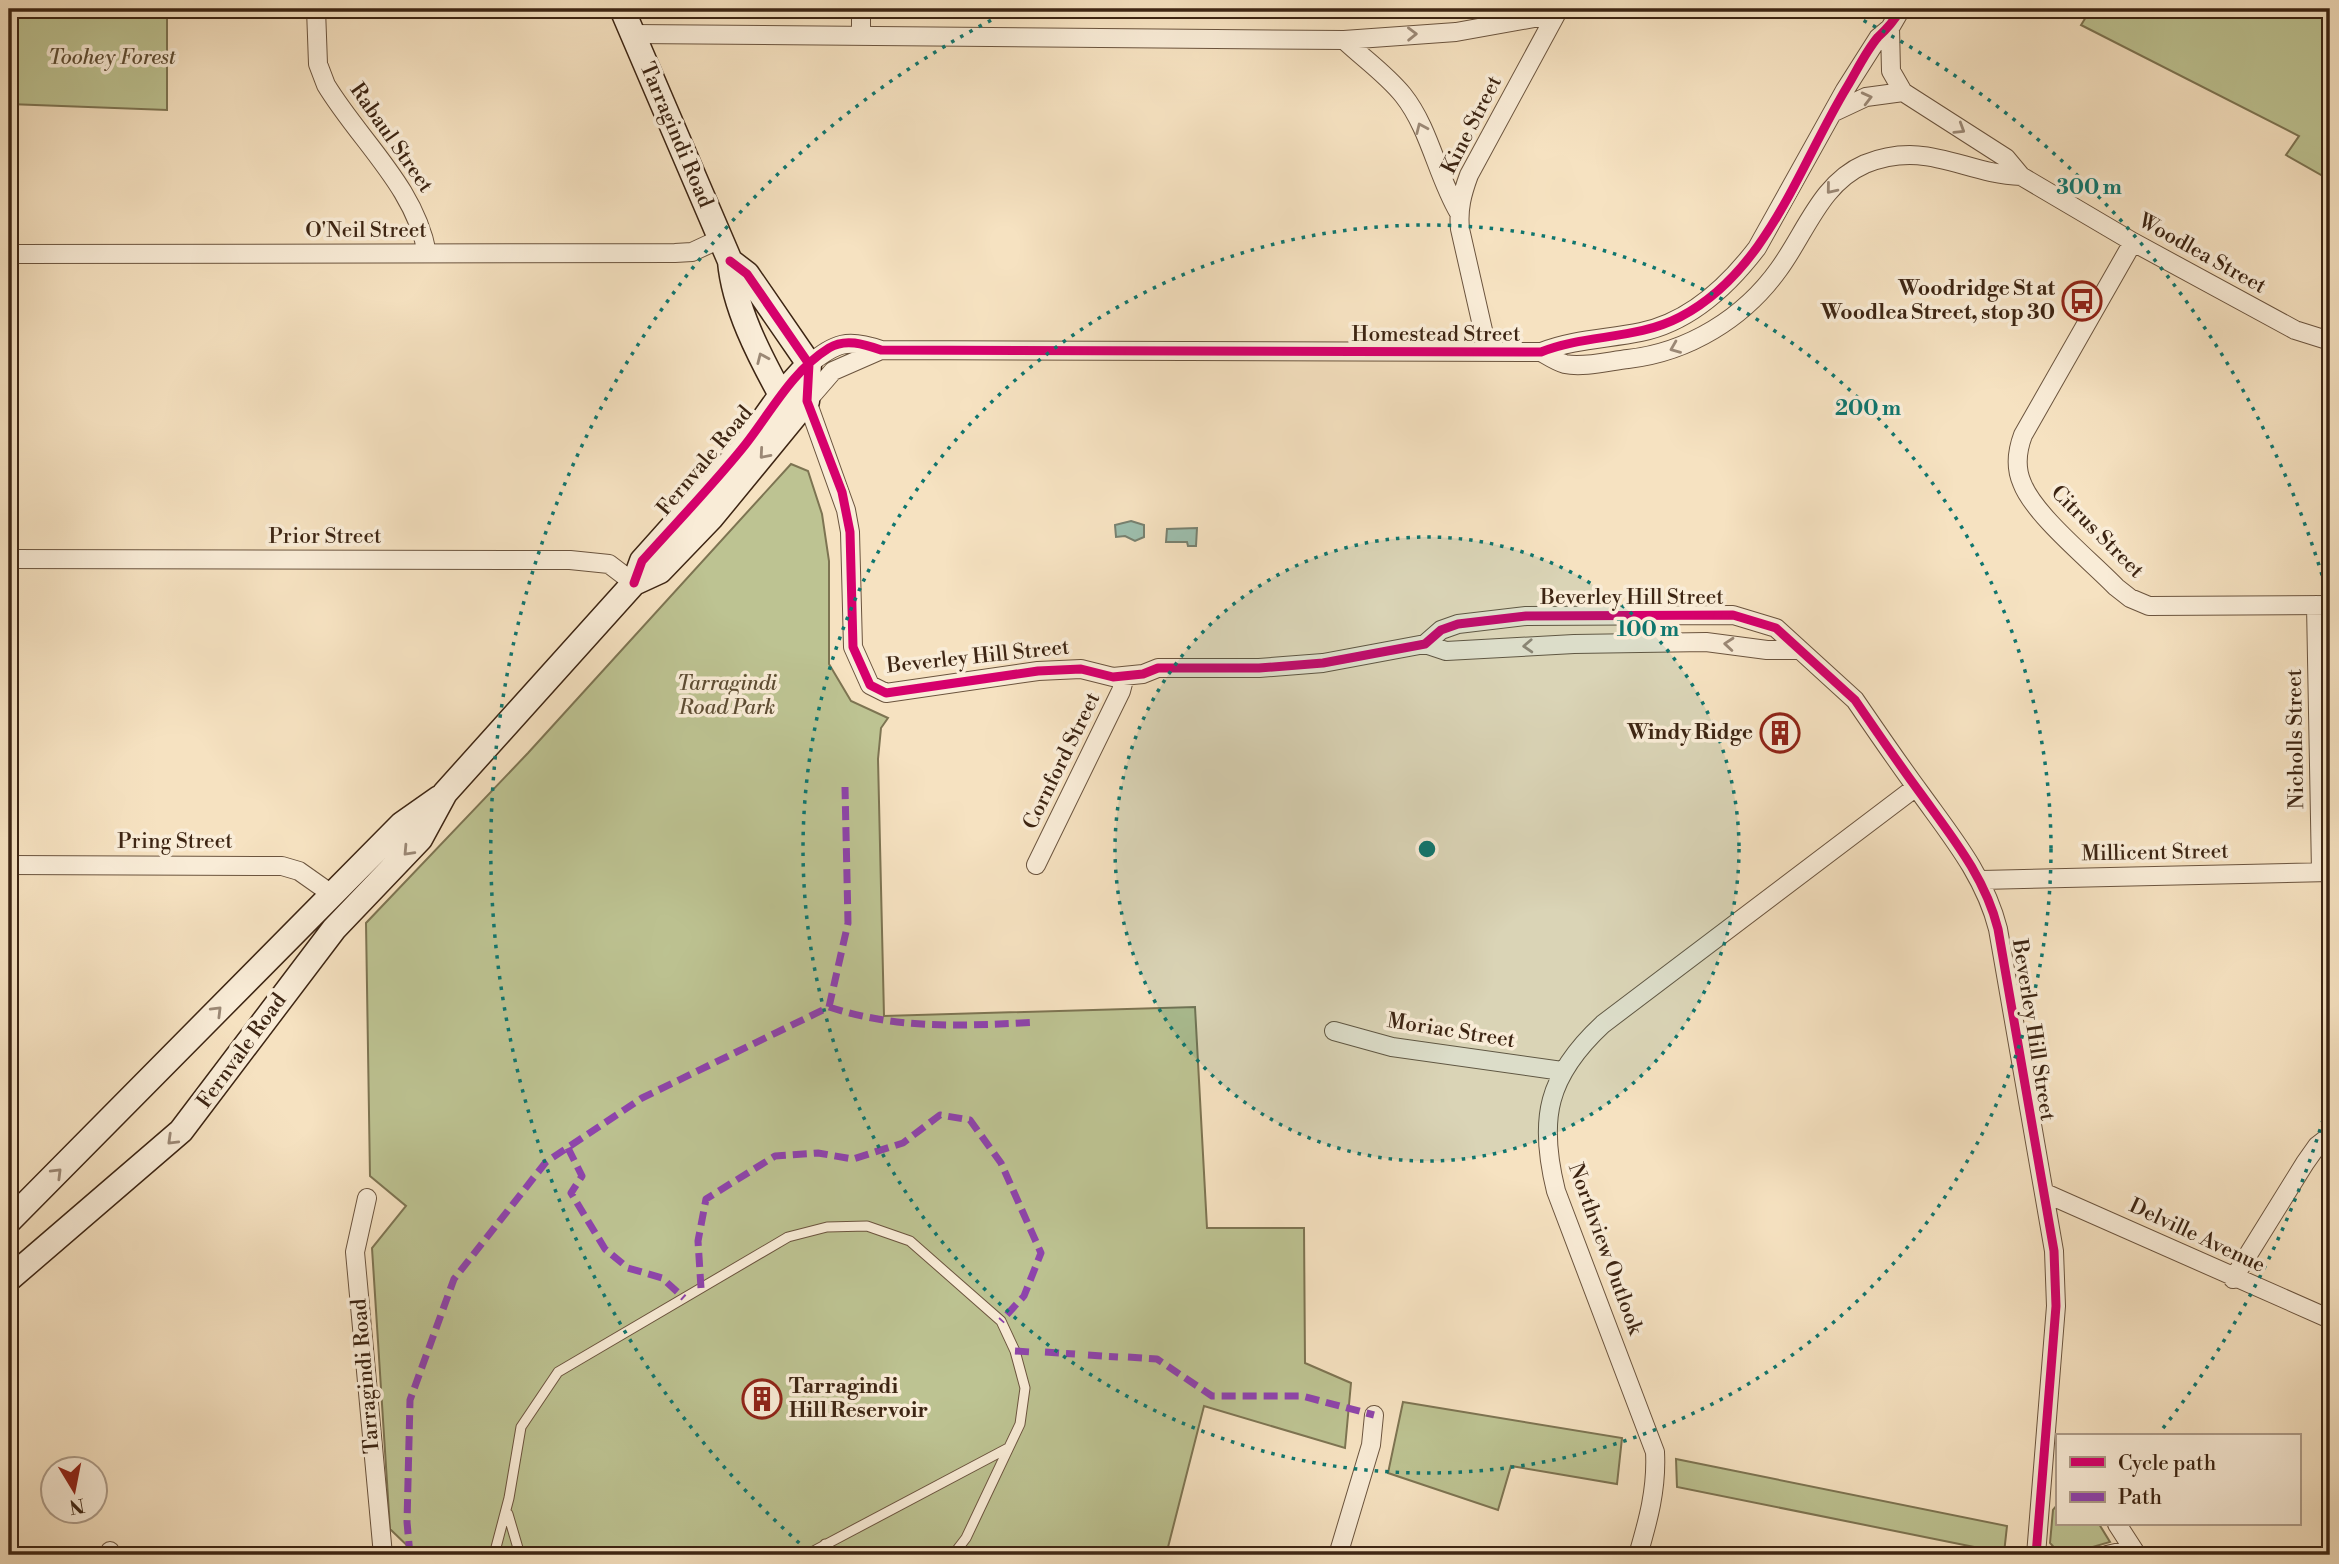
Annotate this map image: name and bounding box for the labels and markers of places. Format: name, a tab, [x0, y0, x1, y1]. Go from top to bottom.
place label: Woodridge St at Woodlea Street, stop 30	[1820, 276, 2056, 326]
bus stop icon: Woodridge St at Woodlea Street, stop 30	[2061, 280, 2103, 322]
building icon: Windy Ridge	[1759, 712, 1801, 754]
place label: Windy Ridge	[1626, 720, 1753, 746]
centre of rings	[1415, 837, 1439, 861]
place label: Tarragindi Hill Reservoir	[789, 1374, 928, 1424]
building icon: Tarragindi Hill Reservoir	[741, 1378, 783, 1420]

